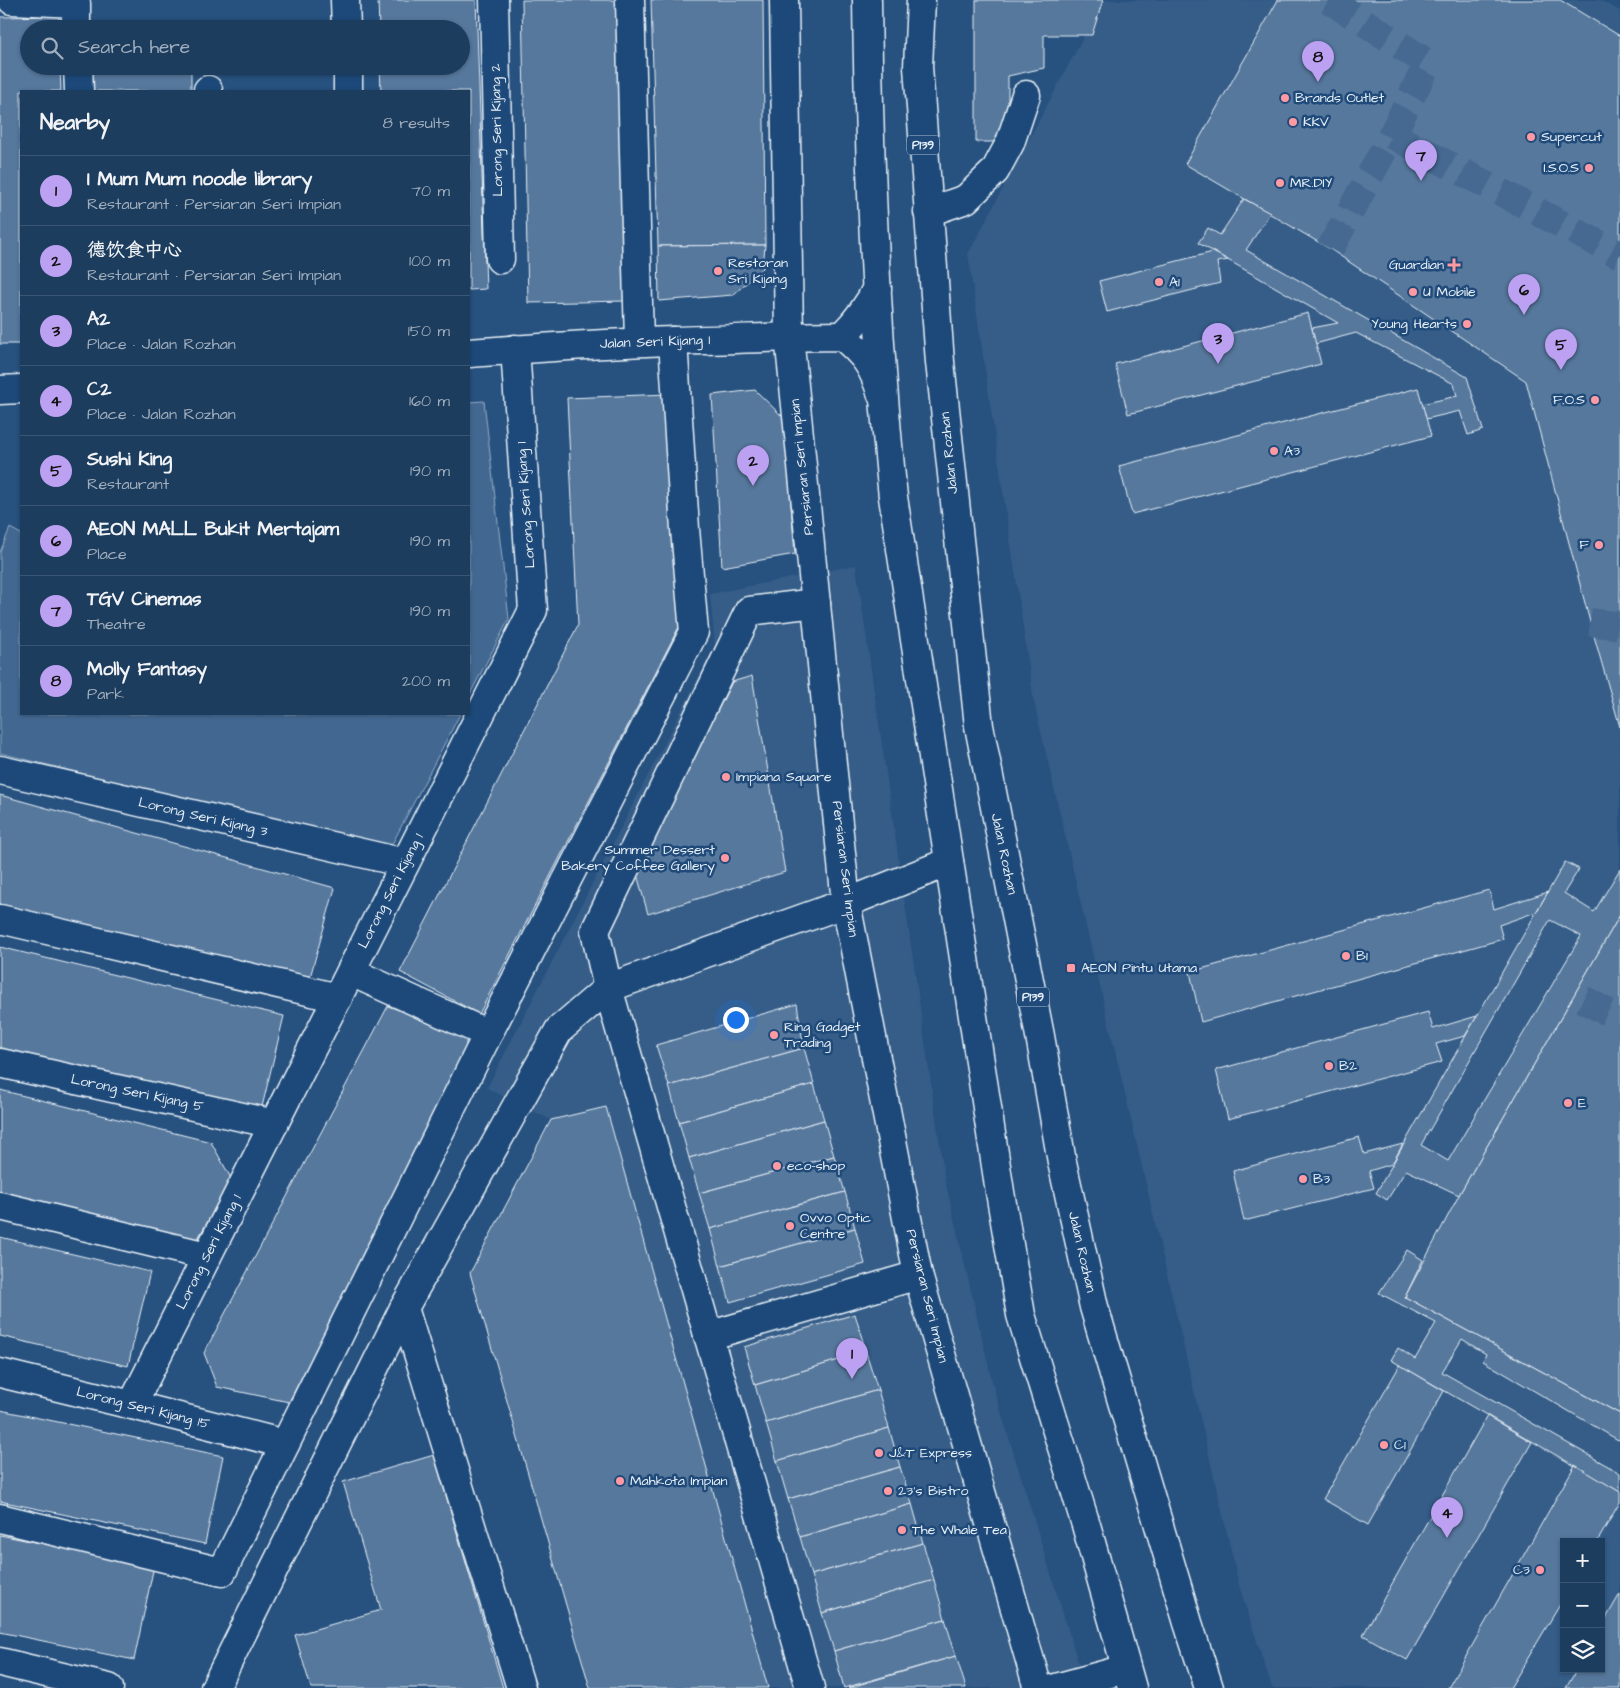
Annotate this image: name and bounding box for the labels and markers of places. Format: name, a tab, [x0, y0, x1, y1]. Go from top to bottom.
pin: 8	[1302, 41, 1334, 82]
place label: Brands Outlet	[1295, 88, 1385, 108]
marker: Brands Outlet	[1279, 92, 1291, 104]
place label: KKV	[1303, 112, 1329, 132]
marker: KKV	[1287, 116, 1299, 128]
place label: Supercut	[1541, 127, 1602, 147]
marker: Supercut	[1525, 131, 1537, 143]
pin: 7	[1405, 140, 1437, 181]
place label: I.S.O.S	[1544, 158, 1579, 178]
marker: I.S.O.S	[1583, 162, 1595, 174]
place label: MR.DIY	[1290, 173, 1333, 193]
marker: MR.DIY	[1274, 177, 1286, 189]
place label: Restoran Sri Kijang	[728, 253, 788, 289]
place label: Guardian	[1389, 255, 1444, 275]
marker: Guardian	[1448, 259, 1460, 271]
marker: Restoran Sri Kijang	[712, 265, 724, 277]
place label: A1	[1169, 272, 1180, 292]
pin: 6	[1508, 274, 1540, 315]
marker: A1	[1153, 276, 1165, 288]
place label: U Mobile	[1423, 282, 1476, 302]
marker: U Mobile	[1407, 286, 1419, 298]
place label: Young Hearts	[1371, 314, 1457, 334]
marker: Young Hearts	[1461, 318, 1473, 330]
pin: 3	[1202, 323, 1234, 364]
pin: 5	[1545, 329, 1577, 370]
place label: F.O.S	[1553, 390, 1585, 410]
marker: F.O.S	[1589, 394, 1601, 406]
place label: A3	[1284, 441, 1300, 461]
pin: 2	[737, 445, 769, 486]
marker: A3	[1268, 445, 1280, 457]
place label: F	[1579, 535, 1589, 555]
marker: F	[1593, 539, 1605, 551]
place label: Impiana Square	[736, 767, 832, 787]
marker: Impiana Square	[720, 771, 732, 783]
place label: Summer Dessert Bakery Coffee Gallery	[561, 840, 715, 876]
marker: Summer Dessert Bakery Coffee Gallery	[719, 852, 731, 864]
place label: B1	[1356, 946, 1368, 966]
marker: B1	[1340, 950, 1352, 962]
place label: AEON Pintu Utama	[1081, 958, 1197, 978]
marker: AEON Pintu Utama	[1065, 962, 1077, 974]
place label: Ring Gadget Trading	[784, 1017, 861, 1053]
marker: Ring Gadget Trading	[768, 1029, 780, 1041]
place label: B2	[1339, 1056, 1357, 1076]
marker: B2	[1323, 1060, 1335, 1072]
place label: E	[1578, 1093, 1587, 1113]
marker: E	[1562, 1097, 1574, 1109]
place label: eco-shop	[787, 1156, 845, 1176]
marker: eco-shop	[771, 1160, 783, 1172]
place label: B3	[1313, 1169, 1330, 1189]
marker: B3	[1297, 1173, 1309, 1185]
place label: Ovvo Optic Centre	[800, 1208, 871, 1244]
marker: Ovvo Optic Centre	[784, 1220, 796, 1232]
pin: 1	[836, 1338, 868, 1379]
place label: C1	[1394, 1435, 1406, 1455]
marker: C1	[1378, 1439, 1390, 1451]
place label: J&T Express	[889, 1443, 972, 1463]
marker: J&T Express	[873, 1447, 885, 1459]
place label: Mahkota Impian	[630, 1471, 728, 1491]
marker: Mahkota Impian	[614, 1475, 626, 1487]
place label: 23's Bistro	[898, 1481, 969, 1501]
marker: 23's Bistro	[882, 1485, 894, 1497]
pin: 4	[1431, 1497, 1463, 1538]
place label: The Whale Tea	[912, 1520, 1007, 1540]
marker: The Whale Tea	[896, 1524, 908, 1536]
place label: C3	[1513, 1560, 1530, 1580]
marker: C3	[1534, 1564, 1546, 1576]

